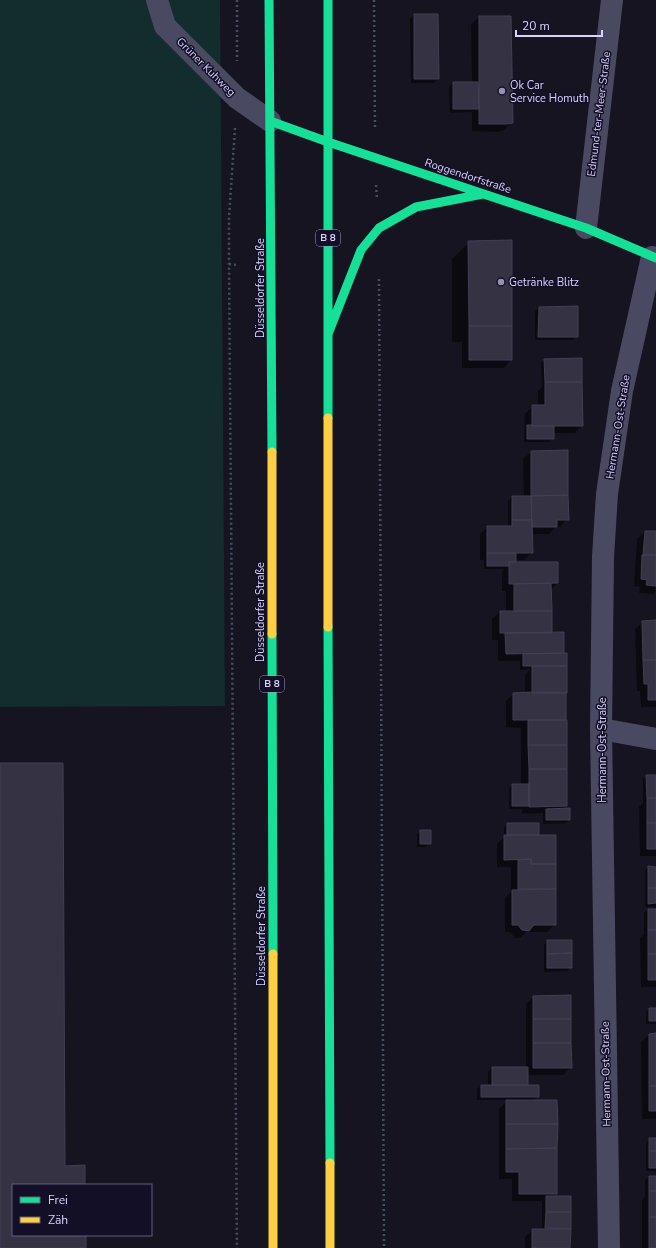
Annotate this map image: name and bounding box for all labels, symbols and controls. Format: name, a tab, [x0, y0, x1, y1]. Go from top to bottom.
scale bar	[516, 12, 602, 38]
text: 20 m	[522, 18, 550, 34]
street label: Grüner Kuhweg	[173, 34, 239, 100]
street label: Edmund-ter-Meer-Straße	[584, 50, 614, 177]
place label: Ok Car Service Homuth	[510, 78, 589, 106]
marker: Ok Car Service Homuth	[497, 86, 507, 96]
street label: Roggendorfstraße	[423, 155, 513, 197]
road number: B 8	[316, 230, 340, 246]
street label: Düsseldorfer Straße	[253, 238, 268, 338]
place label: Getränke Blitz	[509, 275, 579, 290]
marker: Getränke Blitz	[496, 277, 506, 287]
street label: Hermann-Ost-Straße	[602, 374, 634, 480]
street label: Düsseldorfer Straße	[253, 562, 268, 662]
road number: B 8	[260, 676, 284, 692]
street label: Hermann-Ost-Straße	[595, 697, 610, 803]
street label: Düsseldorfer Straße	[254, 886, 269, 986]
street label: Hermann-Ost-Straße	[598, 1021, 614, 1127]
legend	[12, 1184, 152, 1236]
text: Frei	[48, 1192, 68, 1208]
text: Zäh	[48, 1212, 68, 1228]

